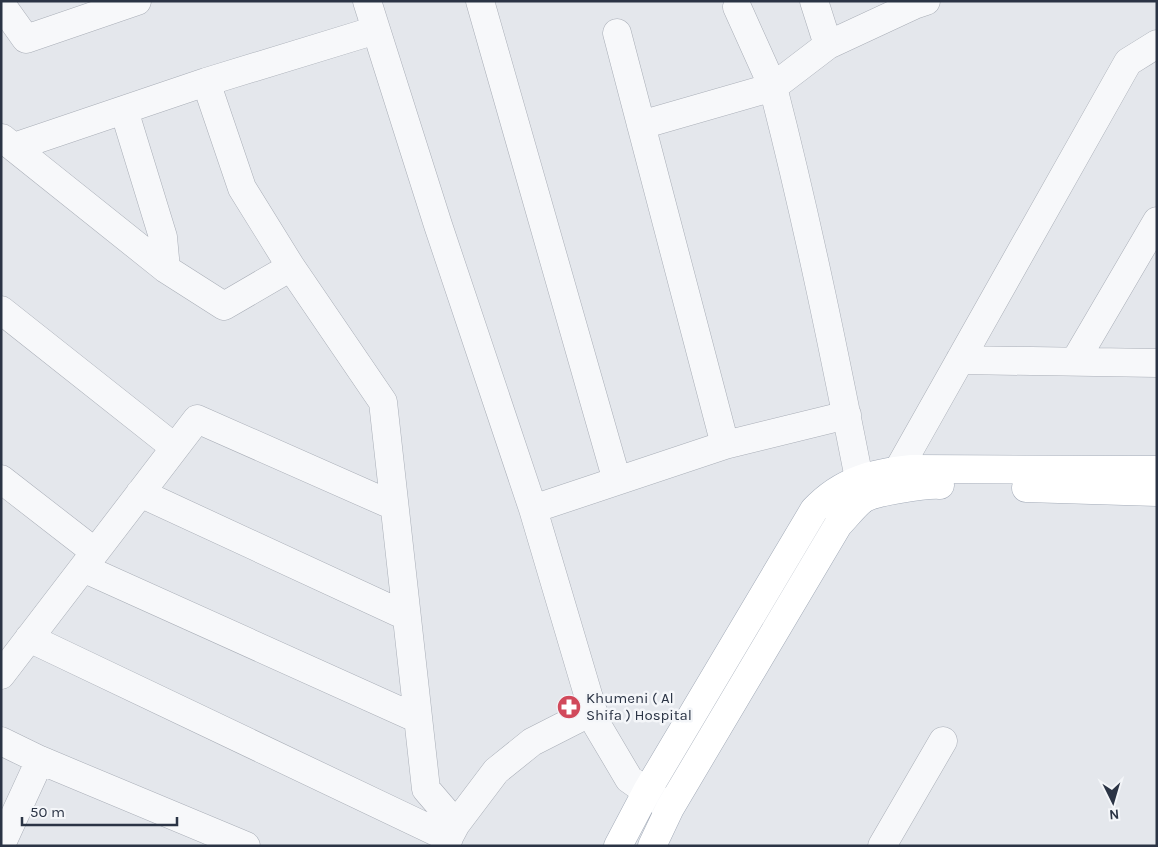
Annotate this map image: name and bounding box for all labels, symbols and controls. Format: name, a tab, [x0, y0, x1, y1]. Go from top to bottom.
place label: Khumeni ( Al Shifa ) Hospital	[586, 689, 692, 724]
pharmacy icon: Khumeni ( Al Shifa ) Hospital	[556, 694, 582, 720]
north arrow	[1088, 777, 1138, 827]
scale bar	[22, 794, 178, 826]
text: 50 m	[30, 803, 65, 821]
text: N	[1108, 806, 1120, 823]

